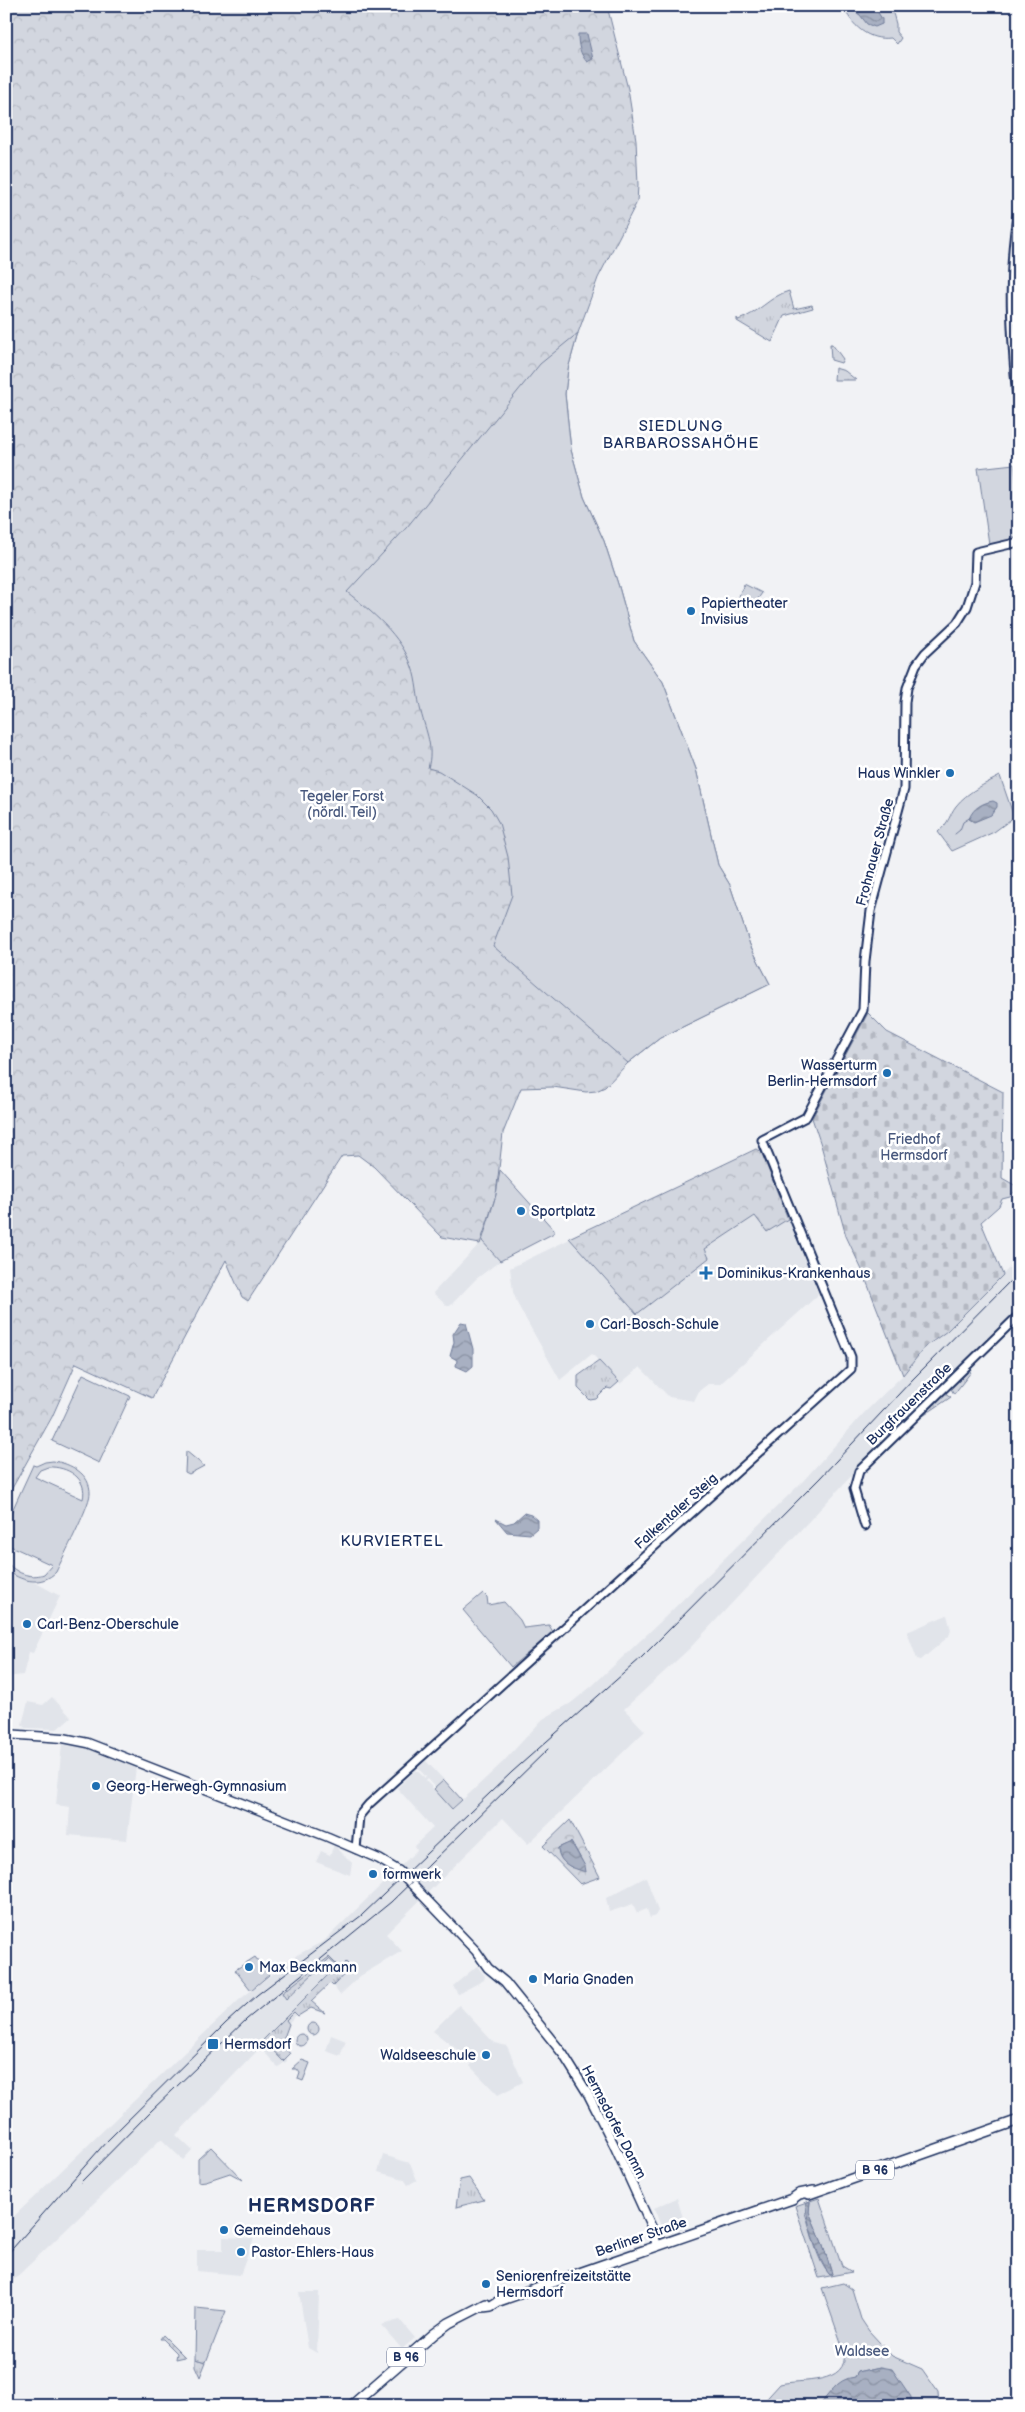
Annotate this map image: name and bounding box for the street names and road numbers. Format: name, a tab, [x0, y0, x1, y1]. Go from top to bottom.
street label: Frohnauer Straße	[852, 796, 898, 908]
street label: Burgfrauenstraße	[863, 1359, 955, 1449]
street label: Falkentaler Steig	[631, 1469, 721, 1553]
street label: Hermsdorfer Damm	[578, 2062, 650, 2182]
road number: B 96	[856, 2160, 894, 2180]
street label: Berliner Straße	[593, 2213, 689, 2261]
road number: B 96	[387, 2348, 425, 2366]

